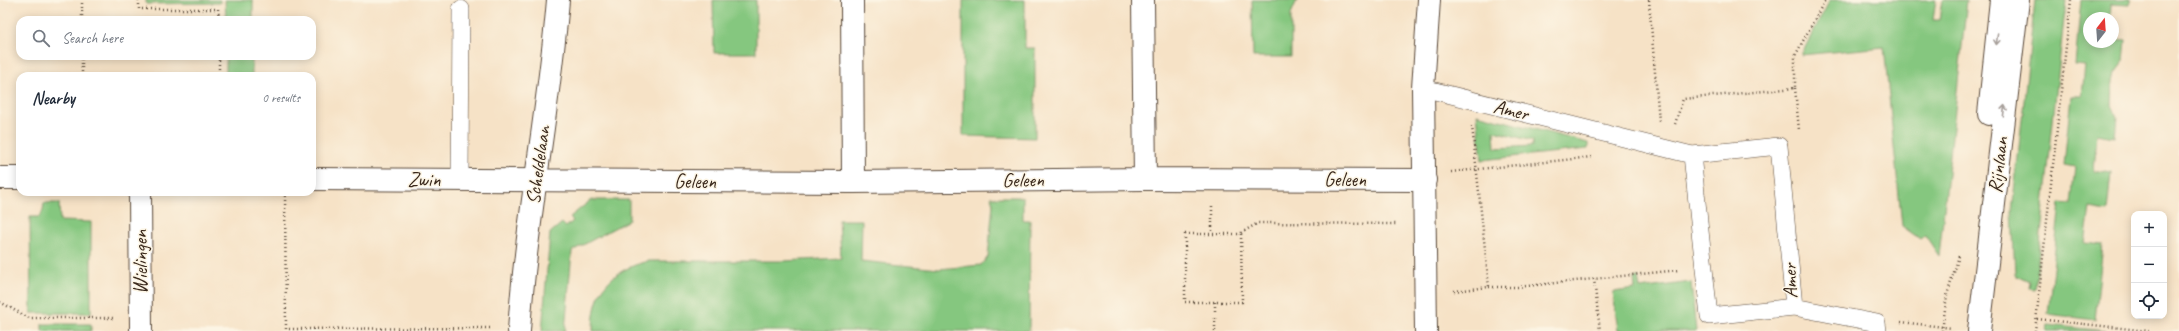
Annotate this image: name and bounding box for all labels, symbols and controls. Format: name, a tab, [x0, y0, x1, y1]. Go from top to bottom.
north arrow	[2083, 12, 2119, 48]
search box	[16, 16, 316, 60]
icon: search	[30, 27, 52, 49]
text: Search here	[62, 29, 123, 48]
one-way arrow	[1993, 32, 2001, 45]
text: Nearby	[32, 88, 75, 109]
text: 0 results	[262, 90, 300, 106]
street label: Amer	[1491, 94, 1533, 127]
one-way arrow	[2001, 105, 2008, 118]
street label: Scheldelaan	[520, 123, 556, 206]
street label: Rijnlaan	[1982, 135, 2014, 194]
street label: Zwin	[408, 167, 441, 192]
street label: Geleen	[1002, 167, 1045, 193]
street label: Geleen	[1324, 167, 1367, 192]
street label: Geleen	[674, 169, 717, 194]
map controls	[2131, 211, 2167, 319]
button: +	[2131, 211, 2167, 247]
street label: Wielingen	[128, 229, 153, 294]
button: −	[2131, 247, 2167, 283]
street label: Amer	[1777, 261, 1803, 299]
button: locate	[2131, 283, 2167, 319]

